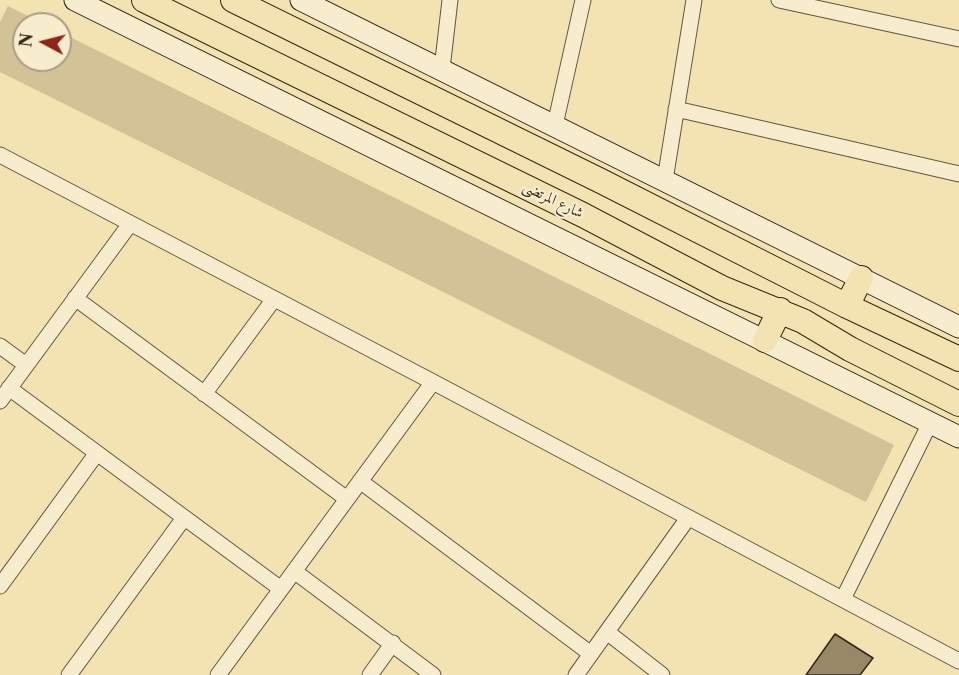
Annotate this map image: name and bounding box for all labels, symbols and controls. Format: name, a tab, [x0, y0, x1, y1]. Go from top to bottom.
north arrow	[12, 12, 72, 72]
text: N	[15, 32, 37, 48]
street label: شارع المرتضى	[520, 178, 586, 222]

